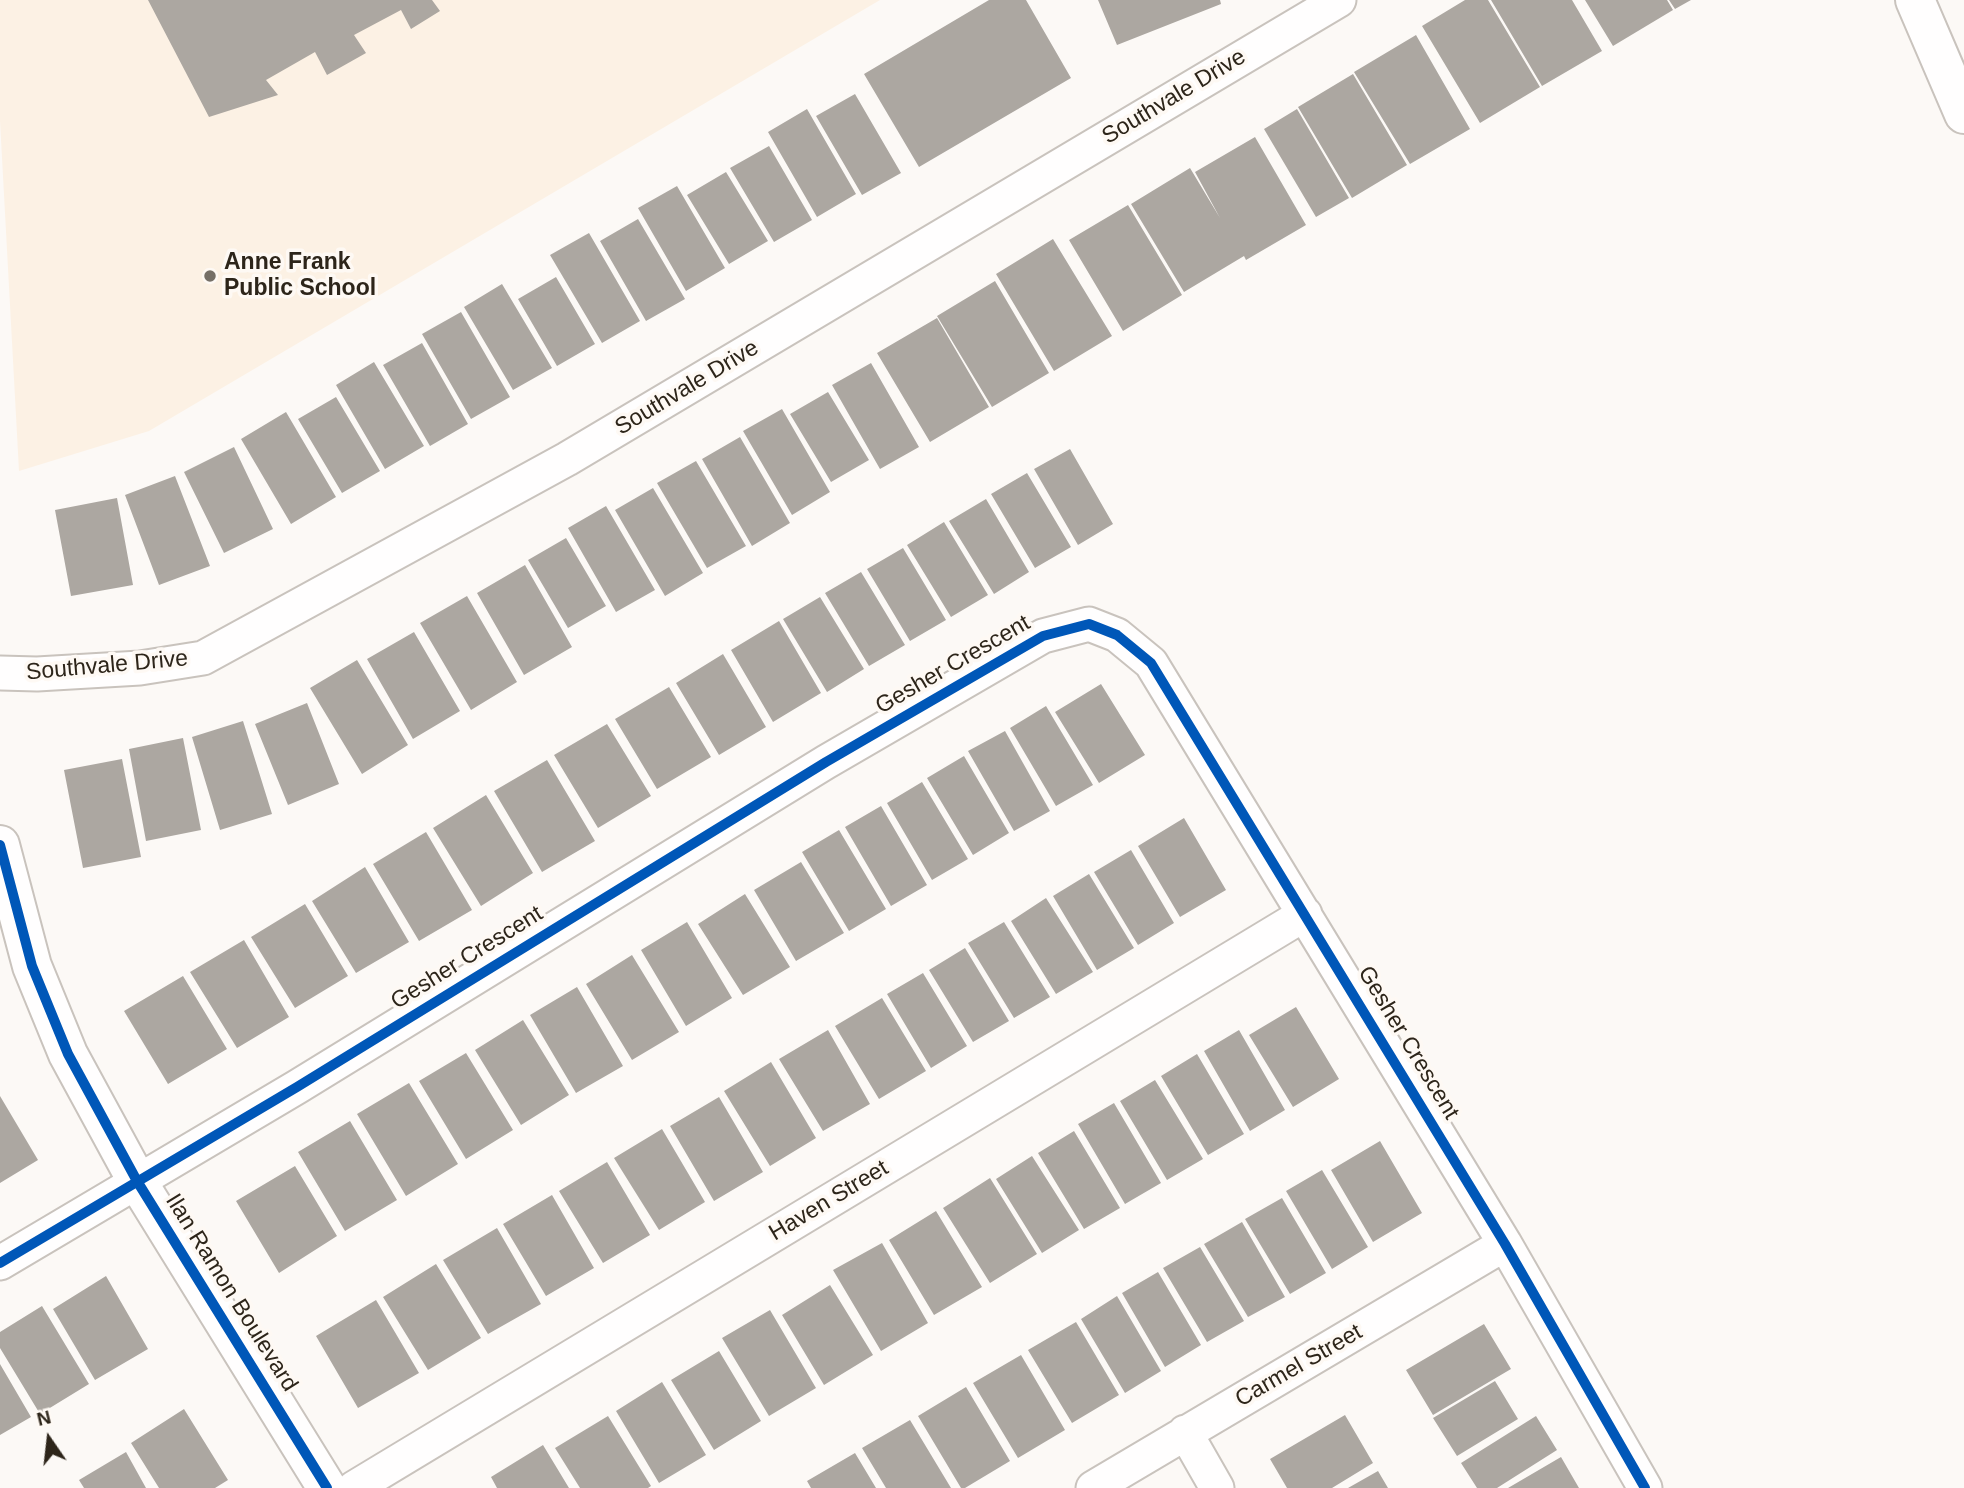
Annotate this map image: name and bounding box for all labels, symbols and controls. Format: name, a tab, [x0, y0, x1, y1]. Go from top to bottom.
street label: Southvale Drive	[1097, 43, 1251, 151]
place label: Anne Frank Public School	[224, 249, 376, 303]
marker: Anne Frank Public School	[202, 268, 218, 284]
street label: Southvale Drive	[610, 334, 764, 442]
street label: Gesher Crescent	[871, 610, 1035, 720]
street label: Southvale Drive	[25, 645, 189, 687]
street label: Gesher Crescent	[386, 900, 548, 1016]
street label: Gesher Crescent	[1351, 961, 1465, 1125]
street label: Haven Street	[764, 1155, 894, 1247]
street label: Ilan Ramon Boulevard	[159, 1189, 303, 1397]
street label: Carmel Street	[1231, 1319, 1367, 1413]
north arrow	[14, 1404, 84, 1474]
text: N	[35, 1406, 53, 1430]

